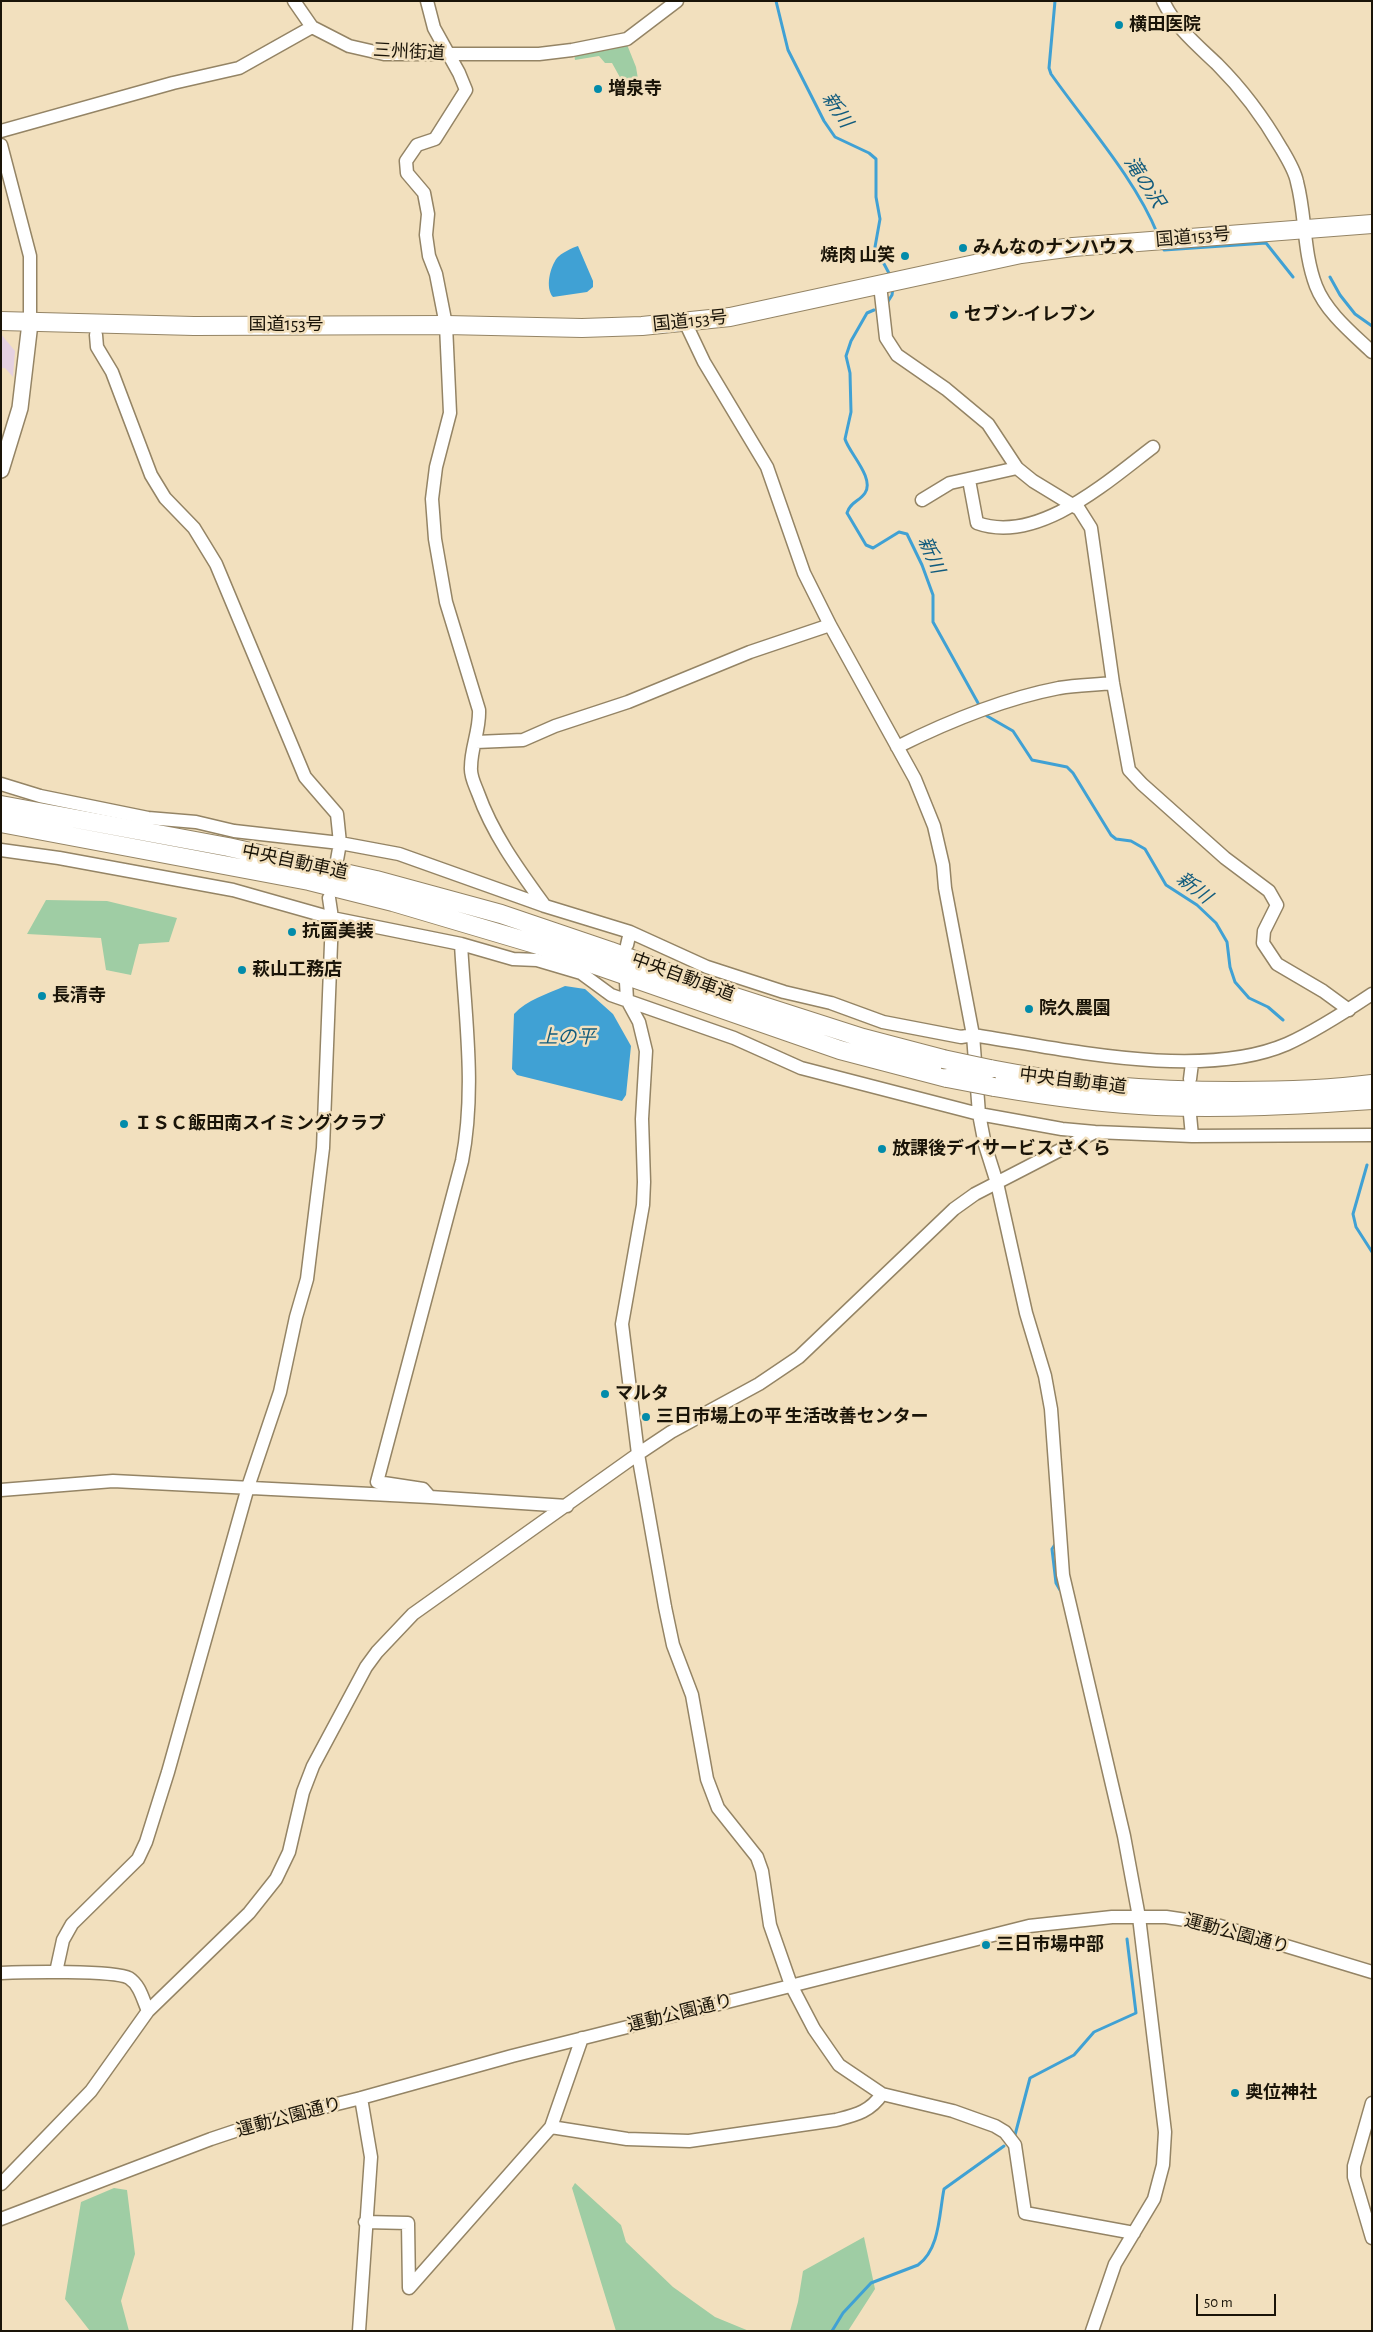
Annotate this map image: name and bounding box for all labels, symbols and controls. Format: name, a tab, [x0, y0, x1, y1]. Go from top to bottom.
place label: 横田医院	[1129, 14, 1201, 36]
marker: 横田医院	[1113, 19, 1125, 31]
street label: 三州街道	[372, 39, 446, 65]
place label: 増泉寺	[608, 78, 662, 100]
marker: 増泉寺	[592, 83, 604, 95]
water label: 新川	[817, 88, 857, 132]
water label: 滝の沢	[1119, 152, 1169, 212]
street label: 国道153号	[1155, 223, 1231, 251]
place label: みんなのナンハウス	[973, 237, 1135, 259]
marker: みんなのナンハウス	[957, 242, 969, 254]
place label: 焼肉 山笑	[820, 245, 895, 267]
marker: 焼肉 山笑	[899, 250, 911, 262]
place label: セブン-イレブン	[964, 304, 1095, 326]
street label: 国道153号	[652, 306, 728, 336]
marker: セブン-イレブン	[948, 309, 960, 321]
street label: 国道153号	[248, 314, 324, 336]
water label: 新川	[913, 533, 949, 577]
street label: 中央自動車道	[240, 840, 350, 884]
water label: 新川	[1172, 867, 1216, 909]
place label: 抗菌美装	[302, 921, 374, 943]
marker: 抗菌美装	[286, 926, 298, 938]
street label: 中央自動車道	[629, 948, 737, 1006]
place label: 萩山工務店	[252, 959, 342, 981]
marker: 萩山工務店	[236, 964, 248, 976]
place label: 長清寺	[52, 985, 106, 1007]
marker: 長清寺	[36, 990, 48, 1002]
place label: 院久農園	[1039, 998, 1111, 1020]
marker: 院久農園	[1023, 1003, 1035, 1015]
water label: 上の平	[539, 1026, 595, 1048]
street label: 中央自動車道	[1018, 1064, 1128, 1098]
place label: ＩＳＣ飯田南スイミングクラブ	[134, 1113, 386, 1135]
marker: ＩＳＣ飯田南スイミングクラブ	[118, 1118, 130, 1130]
place label: 放課後デイサービス さくら	[892, 1138, 1111, 1160]
marker: 放課後デイサービス さくら	[876, 1143, 888, 1155]
place label: マルタ	[615, 1383, 669, 1405]
marker: マルタ	[599, 1388, 611, 1400]
place label: 三日市場上の平 生活改善センター	[656, 1406, 929, 1428]
marker: 三日市場上の平 生活改善センター	[640, 1411, 652, 1423]
street label: 運動公園通り	[1182, 1910, 1292, 1958]
place label: 三日市場中部	[996, 1934, 1104, 1956]
marker: 三日市場中部	[980, 1939, 992, 1951]
street label: 運動公園通り	[625, 1989, 735, 2037]
place label: 奥位神社	[1245, 2082, 1317, 2104]
marker: 奥位神社	[1229, 2087, 1241, 2099]
street label: 運動公園通り	[234, 2093, 344, 2141]
scale bar	[1198, 2284, 1278, 2316]
text: 50 m	[1204, 2295, 1233, 2310]

